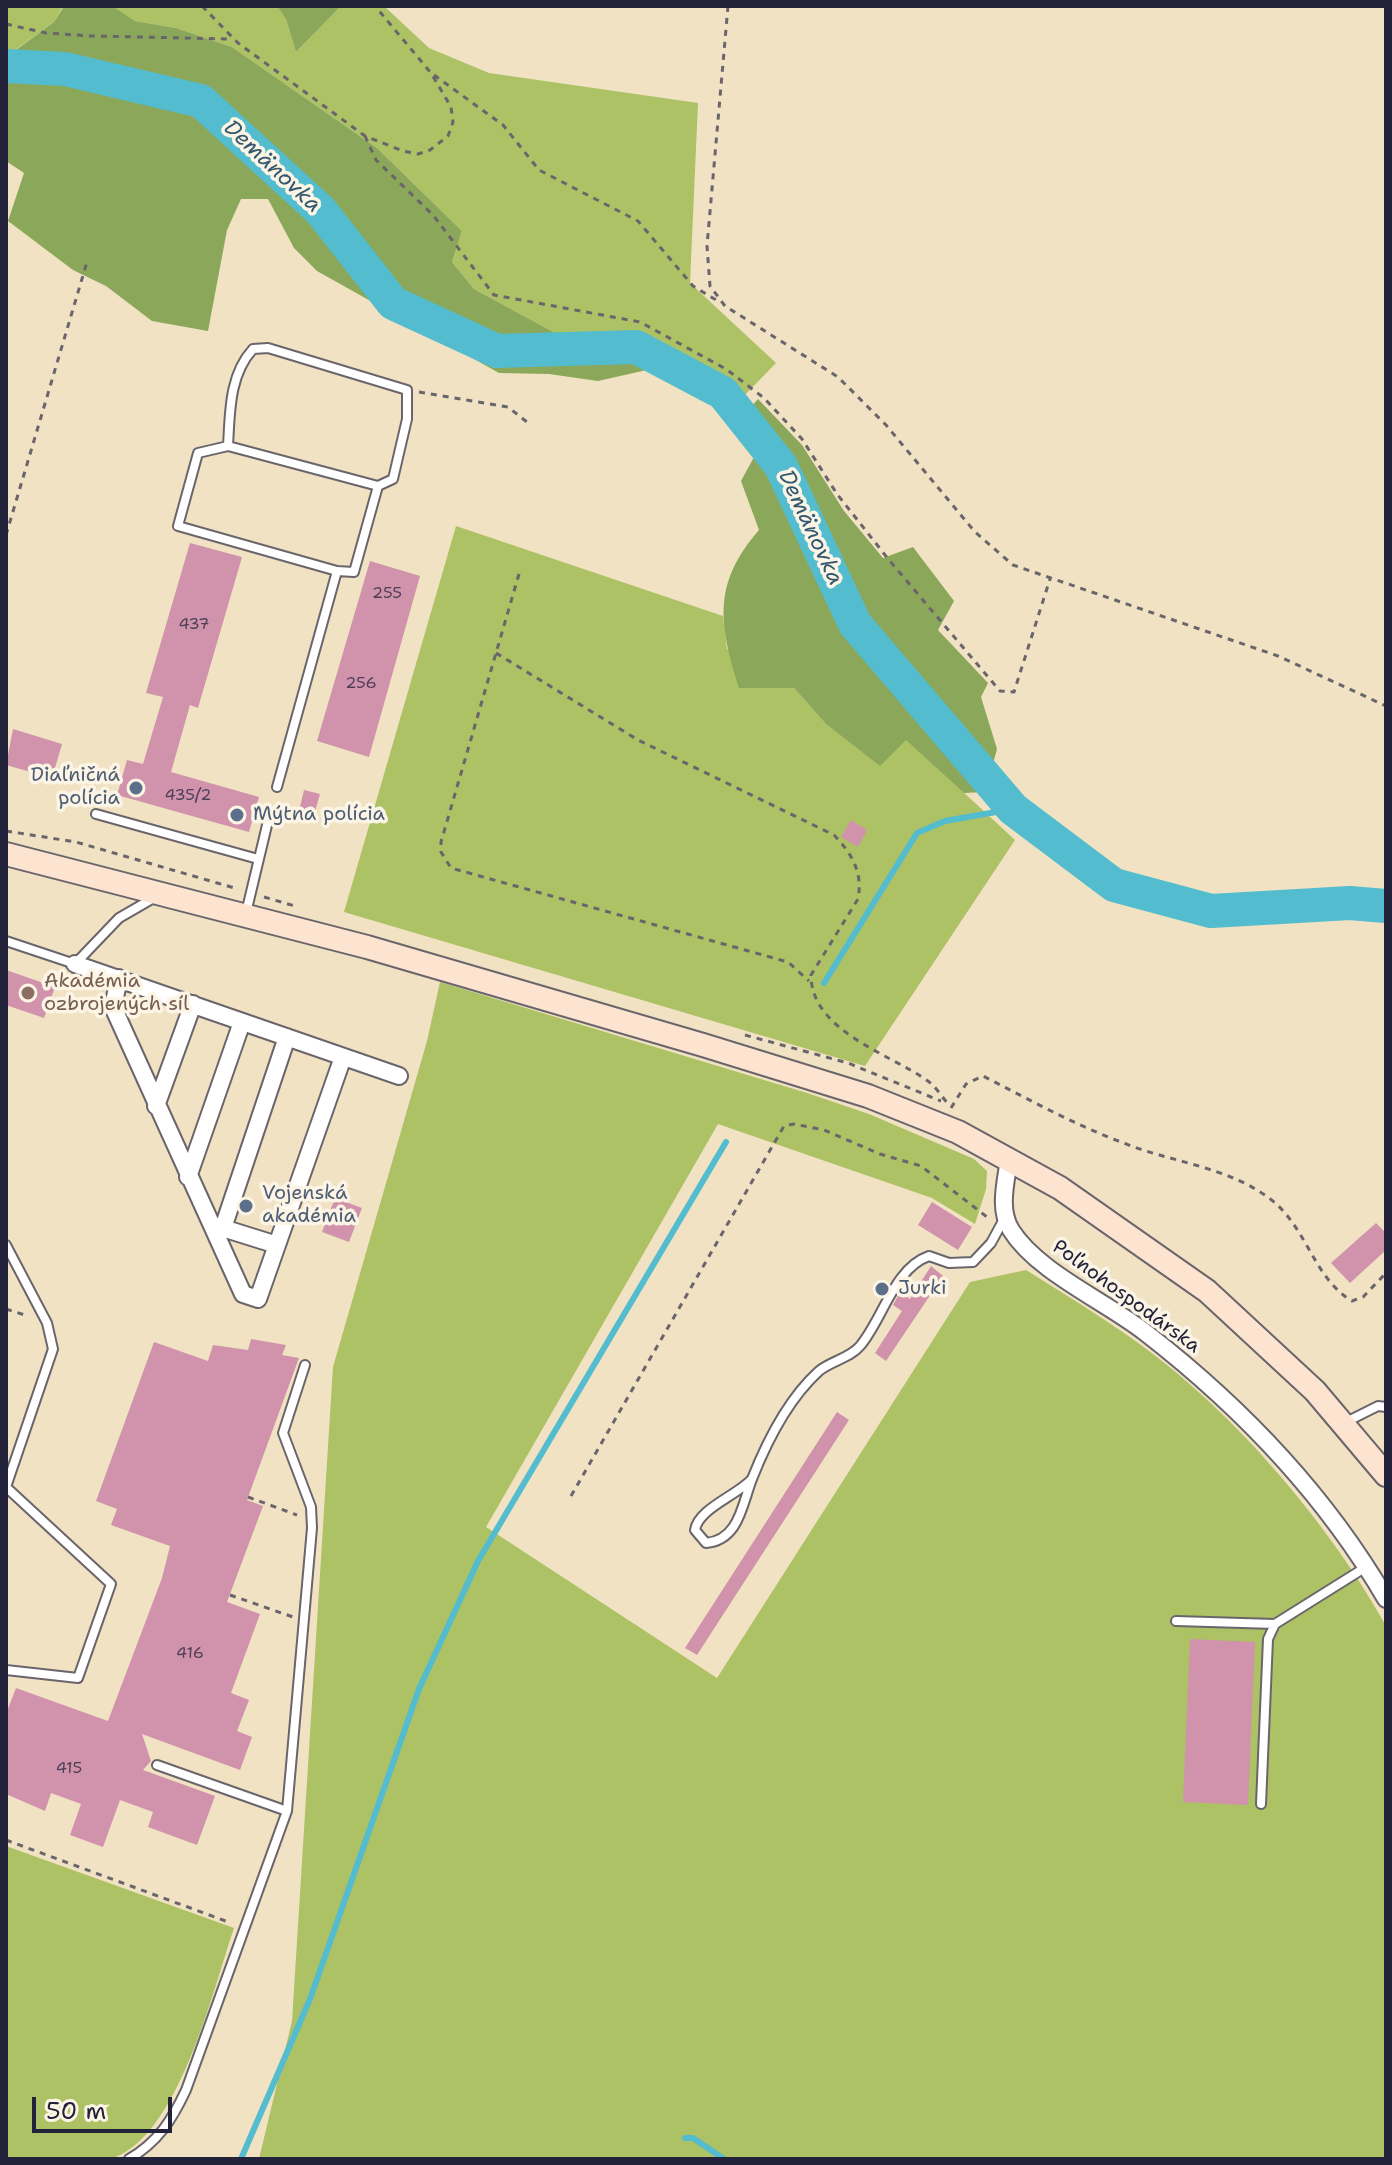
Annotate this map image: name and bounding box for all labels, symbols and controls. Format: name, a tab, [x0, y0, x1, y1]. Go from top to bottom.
water label: Demänovka	[218, 115, 326, 219]
water label: Demänovka	[772, 466, 848, 590]
house number: 255	[372, 584, 402, 604]
house number: 437	[178, 615, 210, 635]
house number: 256	[345, 674, 377, 694]
place label: Diaľničná polícia	[31, 764, 120, 811]
marker: Diaľničná polícia	[127, 779, 145, 797]
house number: 435/2	[165, 786, 211, 806]
place label: Mýtna polícia	[253, 803, 385, 827]
marker: Mýtna polícia	[228, 806, 246, 824]
place label: Akadémia ozbrojených síl	[44, 970, 189, 1017]
marker: Akadémia ozbrojených síl	[19, 984, 37, 1002]
place label: Vojenská akadémia	[262, 1182, 356, 1229]
marker: Vojenská akadémia	[237, 1197, 255, 1215]
street label: Poľnohospodárska	[1047, 1235, 1205, 1359]
place label: Jurki	[898, 1277, 947, 1301]
marker: Jurki	[873, 1280, 891, 1298]
house number: 416	[176, 1644, 204, 1664]
house number: 415	[56, 1759, 82, 1779]
scale bar	[36, 2081, 176, 2131]
text: 50 m	[46, 2095, 106, 2127]

